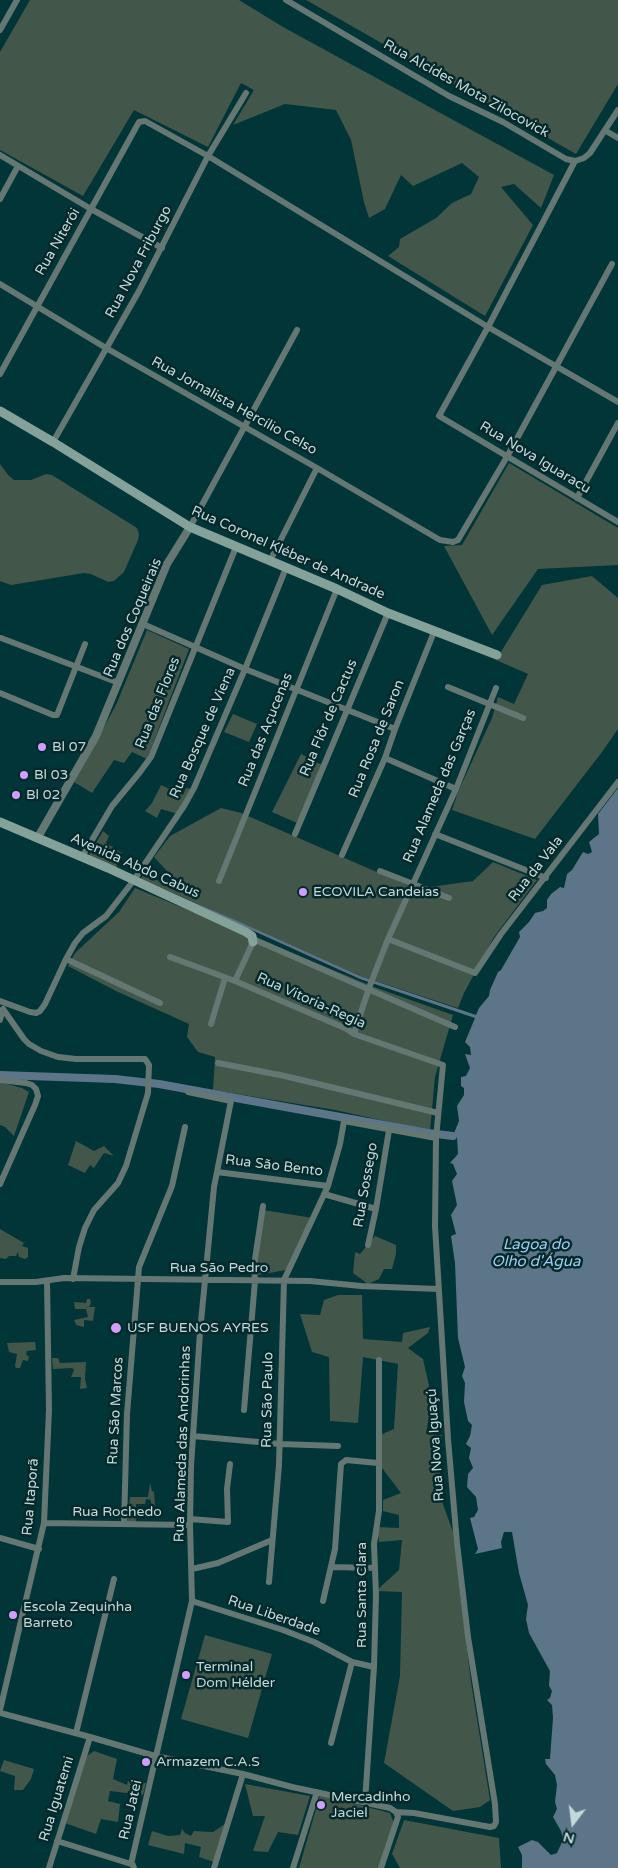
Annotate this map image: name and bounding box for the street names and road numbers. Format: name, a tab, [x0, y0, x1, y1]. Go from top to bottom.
street label: Rua Alcídes Mota Zilocovick	[380, 36, 552, 142]
street label: Rua Nova Friburgo	[102, 203, 176, 321]
street label: Rua Niterói	[32, 205, 84, 279]
street label: Rua Jornalista Hercílio Celso	[148, 353, 320, 459]
street label: Rua Nova Iguaracu	[476, 418, 594, 498]
street label: Rua Coronel Kléber de Andrade	[189, 503, 387, 603]
street label: Rua dos Coqueirais	[100, 556, 166, 680]
street label: Rua das Flores	[132, 655, 184, 751]
street label: Rua Flôr de Cactus	[297, 657, 361, 779]
street label: Rua Bosque de Viena	[167, 665, 239, 801]
street label: Rua das Açucenas	[235, 670, 297, 790]
street label: Rua Rosa de Saron	[346, 678, 408, 800]
street label: Rua Alameda das Garças	[400, 707, 480, 865]
street label: Avenida Abdo Cabus	[68, 830, 202, 902]
street label: Rua da Vala	[505, 833, 567, 905]
street label: Rua Vitoria-Regia	[254, 969, 368, 1033]
street label: Rua Sossego	[350, 1141, 382, 1229]
street label: Rua São Bento	[224, 1152, 324, 1180]
street label: Rua São Pedro	[170, 1260, 268, 1276]
street label: Rua Alameda das Andorinhas	[171, 1345, 195, 1543]
street label: Rua São Paulo	[259, 1352, 277, 1448]
street label: Rua São Marcos	[105, 1357, 127, 1465]
street label: Rua Nova Iguaçú	[424, 1388, 448, 1502]
street label: Rua Itaporã	[19, 1458, 43, 1536]
street label: Rua Rochedo	[72, 1504, 162, 1520]
street label: Rua Santa Clara	[354, 1542, 370, 1648]
street label: Rua Liberdade	[225, 1592, 323, 1640]
street label: Rua Iguatemi	[36, 1754, 78, 1844]
street label: Rua Jatei	[116, 1778, 146, 1842]

